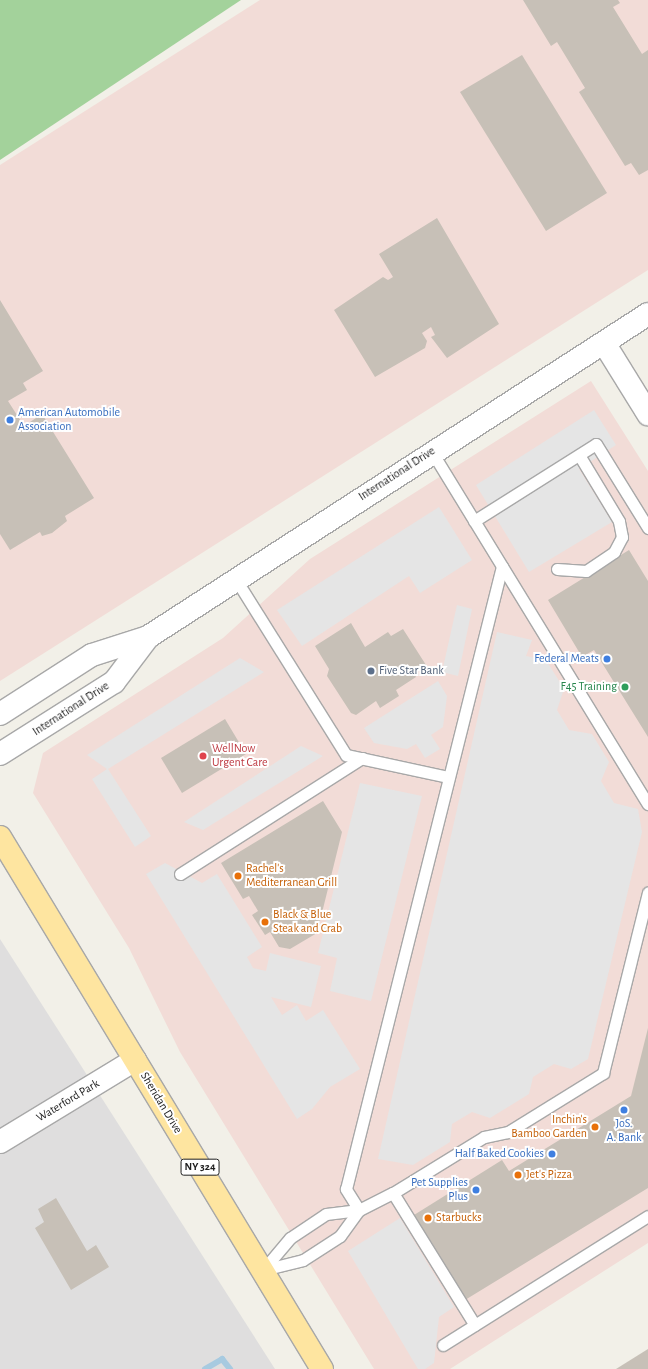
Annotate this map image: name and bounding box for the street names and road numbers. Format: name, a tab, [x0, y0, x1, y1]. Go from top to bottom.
street label: International Drive	[356, 444, 438, 504]
street label: International Drive	[30, 679, 112, 739]
street label: Sheridan Drive	[137, 1070, 185, 1136]
street label: Waterford Park	[34, 1077, 102, 1125]
road number: NY 324	[180, 1158, 220, 1176]

